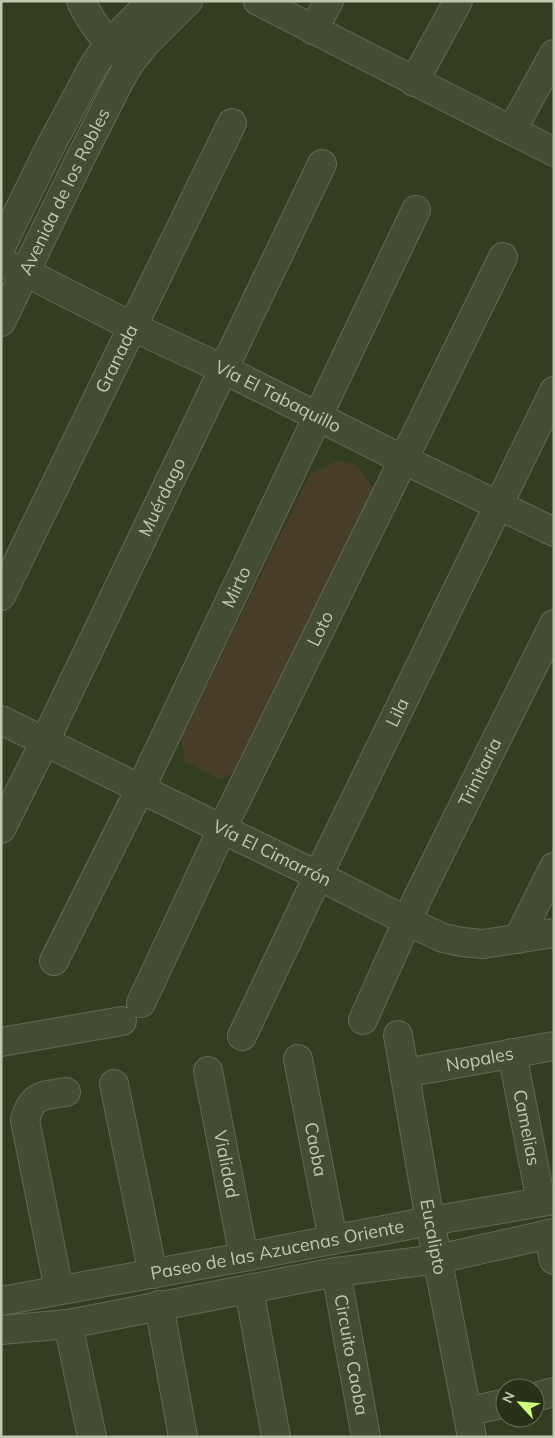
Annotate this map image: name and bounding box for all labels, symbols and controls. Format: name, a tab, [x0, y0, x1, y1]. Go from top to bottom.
street label: Avenida de los Robles	[14, 104, 115, 279]
street label: Granada	[90, 321, 143, 397]
street label: Vía El Tabaquillo	[211, 355, 345, 438]
street label: Muérdago	[133, 454, 190, 540]
street label: Mirto	[216, 562, 256, 611]
street label: Loto	[302, 607, 338, 650]
street label: Lila	[380, 694, 414, 730]
street label: Trinitaria	[453, 734, 506, 810]
street label: Vía El Cimarrón	[209, 814, 335, 891]
street label: Nopales	[444, 1042, 515, 1076]
street label: Camelias	[508, 1088, 546, 1167]
street label: Caoba	[299, 1120, 332, 1178]
street label: Vialidad	[209, 1128, 244, 1200]
street label: Eucalipto	[415, 1197, 452, 1277]
street label: Paseo de las Azucenas Oriente	[149, 1214, 406, 1285]
street label: Circuito Caoba	[329, 1292, 374, 1417]
north arrow	[495, 1378, 545, 1428]
text: N	[498, 1389, 519, 1406]

